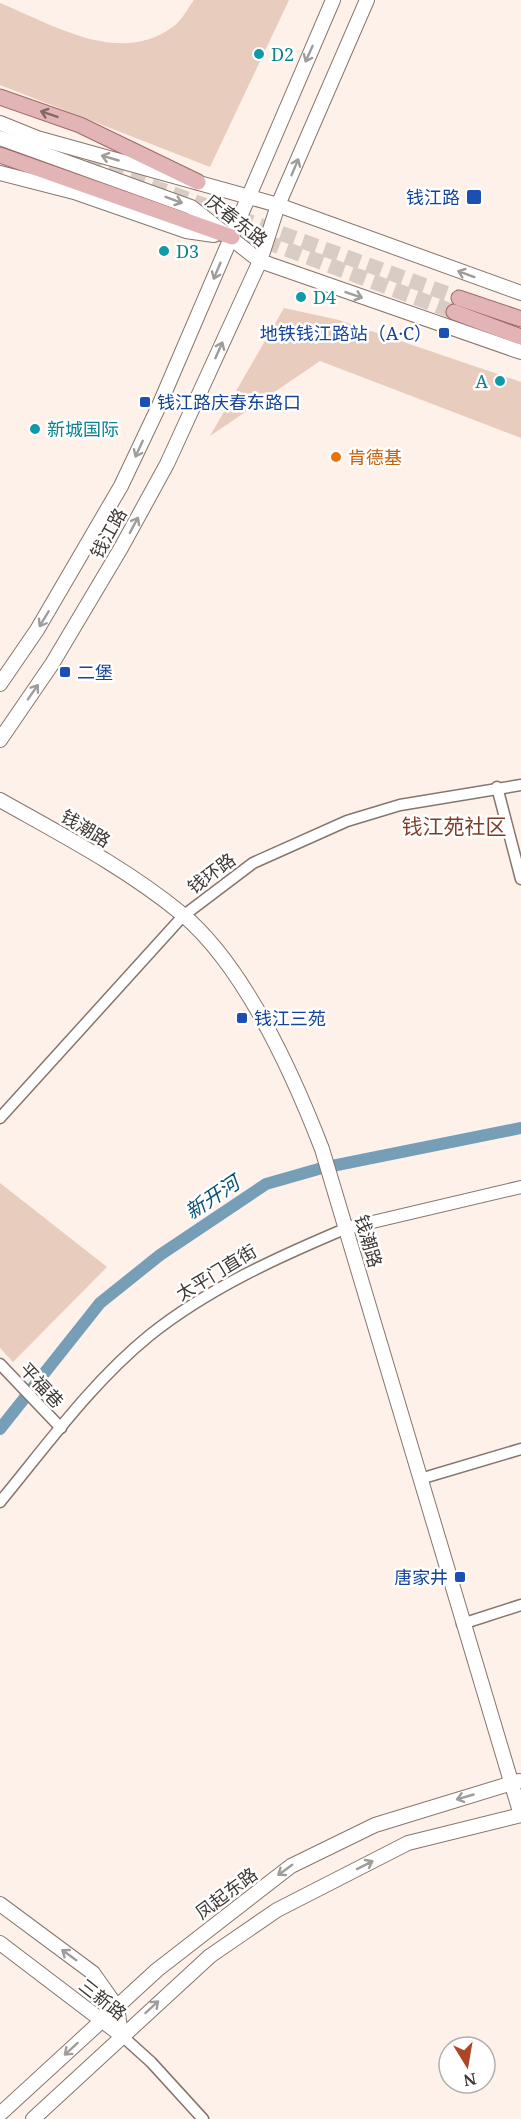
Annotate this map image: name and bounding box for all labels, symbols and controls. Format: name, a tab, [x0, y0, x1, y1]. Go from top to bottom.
place label: D2	[271, 42, 294, 66]
one-way arrow	[303, 44, 315, 62]
marker: D2	[252, 47, 266, 61]
one-way arrow	[41, 108, 59, 119]
one-way arrow	[101, 152, 120, 163]
one-way arrow	[289, 158, 301, 176]
place label: 钱江路	[406, 185, 460, 209]
street label: 庆春东路	[201, 188, 273, 252]
marker: 钱江路	[465, 188, 483, 206]
one-way arrow	[164, 196, 183, 207]
place label: D3	[176, 239, 199, 263]
marker: D3	[157, 244, 171, 258]
one-way arrow	[211, 261, 222, 279]
one-way arrow	[457, 267, 476, 278]
place label: D4	[313, 285, 336, 309]
marker: D4	[294, 290, 308, 304]
one-way arrow	[344, 291, 363, 302]
place label: 地铁钱江路站（A·C）	[260, 321, 432, 345]
marker: 地铁钱江路站（A·C）	[437, 326, 451, 340]
one-way arrow	[214, 341, 225, 359]
place label: A	[475, 369, 488, 393]
marker: A	[493, 374, 507, 388]
place label: 钱江路庆春东路口	[157, 390, 301, 414]
marker: 钱江路庆春东路口	[138, 395, 152, 409]
place label: 新城国际	[47, 417, 119, 441]
marker: 新城国际	[28, 422, 42, 436]
one-way arrow	[132, 440, 144, 458]
place label: 肯德基	[348, 445, 402, 469]
marker: 肯德基	[329, 450, 343, 464]
street label: 钱江路	[84, 504, 132, 562]
one-way arrow	[128, 517, 140, 534]
one-way arrow	[37, 610, 49, 627]
place label: 二堡	[77, 660, 113, 684]
marker: 二堡	[58, 665, 72, 679]
one-way arrow	[27, 684, 39, 701]
street label: 钱潮路	[57, 804, 115, 852]
district label: 钱江苑社区	[402, 812, 507, 840]
street label: 钱环路	[182, 847, 240, 899]
place label: 钱江三苑	[254, 1006, 326, 1030]
marker: 钱江三苑	[235, 1011, 249, 1025]
water label: 新开河	[180, 1167, 248, 1225]
street label: 钱潮路	[350, 1212, 388, 1270]
street label: 太平门直街	[171, 1239, 261, 1305]
street label: 平福巷	[15, 1357, 69, 1413]
place label: 唐家井	[394, 1565, 448, 1589]
marker: 唐家井	[453, 1570, 467, 1584]
one-way arrow	[456, 1792, 475, 1803]
one-way arrow	[356, 1858, 374, 1870]
street label: 凤起东路	[190, 1862, 262, 1924]
one-way arrow	[278, 1864, 294, 1876]
one-way arrow	[62, 1949, 78, 1961]
street label: 三新路	[74, 1973, 132, 2025]
one-way arrow	[144, 2000, 159, 2014]
north arrow	[437, 2035, 497, 2095]
one-way arrow	[64, 2042, 79, 2056]
text: N	[461, 2068, 478, 2092]

